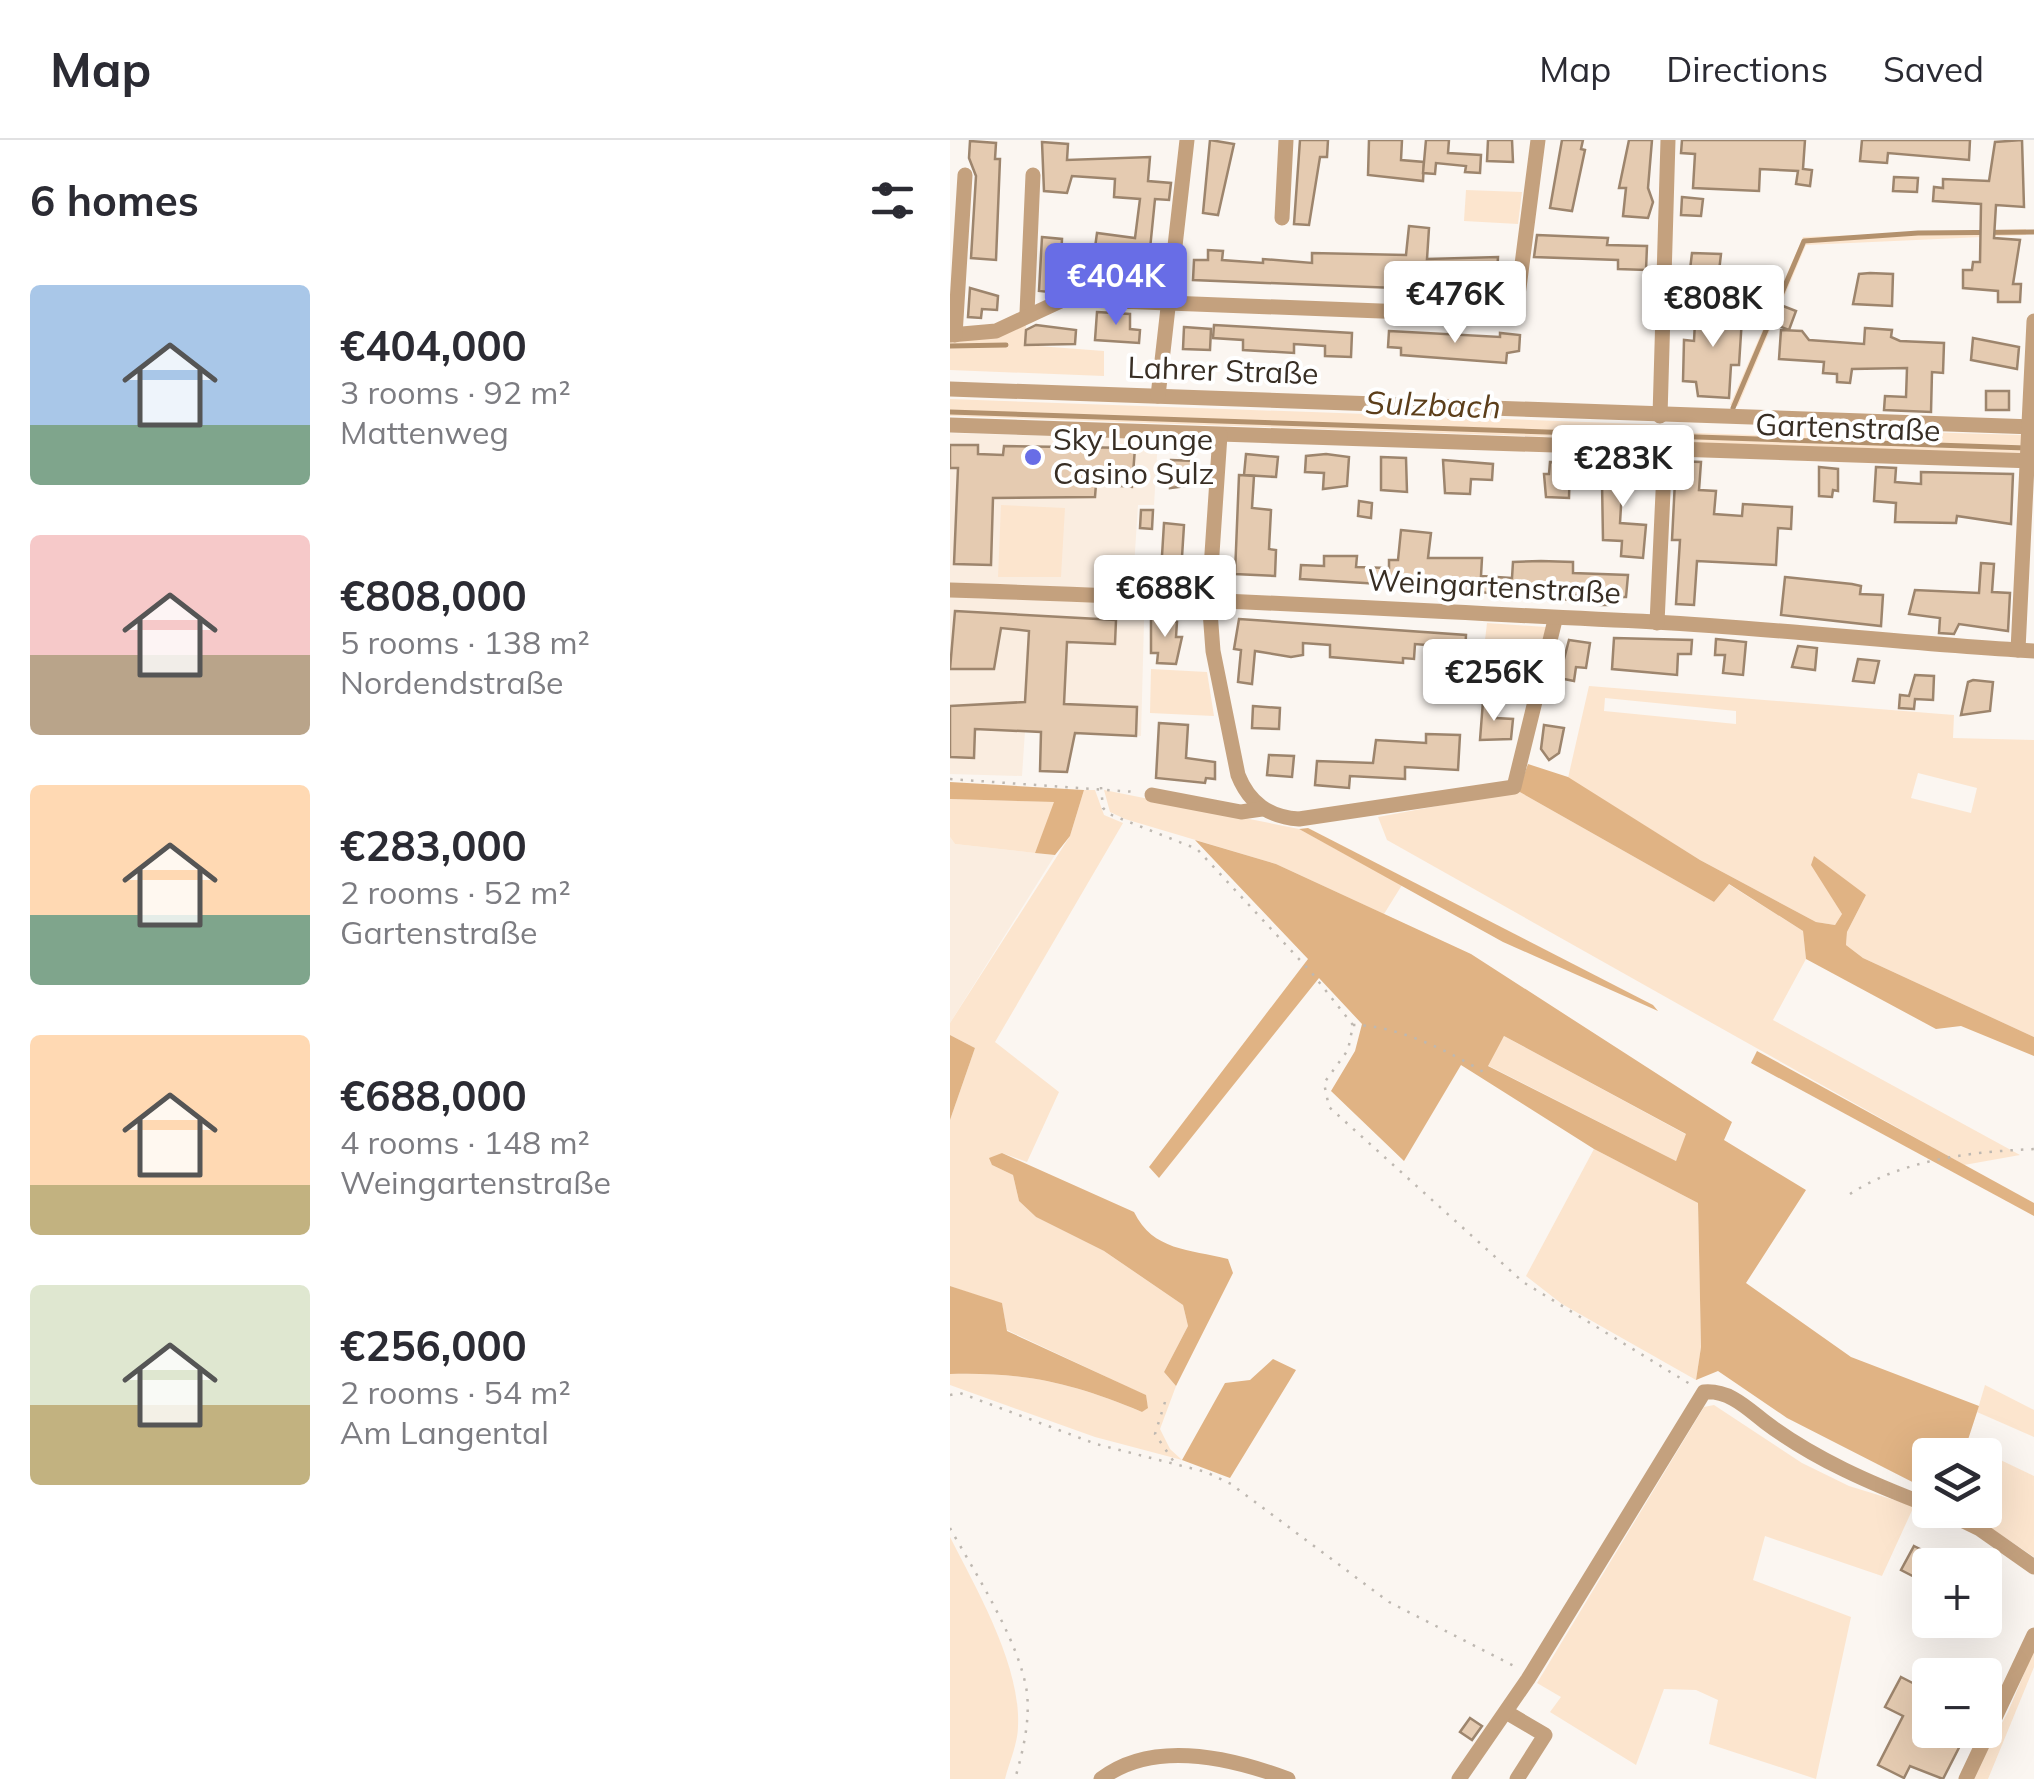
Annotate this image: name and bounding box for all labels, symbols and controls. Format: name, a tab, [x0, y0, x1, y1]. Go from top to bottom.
text: Map	[50, 39, 151, 99]
text: Map	[1539, 47, 1611, 91]
text: Directions	[1666, 47, 1828, 91]
text: Saved	[1883, 47, 1984, 91]
icon: filters	[865, 173, 920, 228]
text: 6 homes	[30, 174, 199, 227]
pin: €404K	[1046, 243, 1186, 328]
text: €404K	[1067, 255, 1165, 295]
pin: €476K	[1385, 261, 1525, 346]
pin: €808K	[1643, 265, 1783, 350]
text: €476K	[1406, 273, 1504, 313]
text: €808K	[1664, 277, 1762, 317]
text: €404,000	[340, 319, 527, 372]
icon: home	[110, 325, 230, 445]
street label: Lahrer Straße	[1127, 348, 1319, 392]
text: 3 rooms · 92 m²	[340, 372, 571, 412]
water label: Sulzbach	[1365, 382, 1502, 426]
street label: Gartenstraße	[1755, 405, 1941, 449]
text: Mattenweg	[340, 412, 509, 452]
place label: Sky Lounge Casino Sulz	[1053, 420, 1214, 492]
pin: €283K	[1553, 425, 1693, 510]
text: €283K	[1574, 437, 1672, 477]
marker: Sky Lounge Casino Sulz	[1022, 446, 1044, 468]
pin: €688K	[1095, 555, 1235, 640]
street label: Weingartenstraße	[1366, 560, 1622, 612]
text: €688K	[1116, 567, 1214, 607]
text: €808,000	[340, 569, 527, 622]
icon: home	[110, 575, 230, 695]
text: 5 rooms · 138 m²	[340, 622, 590, 662]
pin: €256K	[1424, 639, 1564, 724]
text: €256K	[1445, 651, 1543, 691]
text: Nordendstraße	[340, 662, 563, 702]
text: €283,000	[340, 819, 527, 872]
icon: home	[110, 825, 230, 945]
text: 2 rooms · 52 m²	[340, 872, 571, 912]
text: Gartenstraße	[340, 912, 538, 952]
text: €688,000	[340, 1069, 527, 1122]
icon: home	[110, 1075, 230, 1195]
text: 4 rooms · 148 m²	[340, 1122, 590, 1162]
text: Weingartenstraße	[340, 1162, 611, 1202]
text: €256,000	[340, 1319, 527, 1372]
icon: home	[110, 1325, 230, 1445]
text: 2 rooms · 54 m²	[340, 1372, 571, 1412]
text: Am Langental	[340, 1412, 549, 1452]
map controls	[1912, 1438, 2002, 1748]
button: layers	[1912, 1438, 2002, 1528]
button: +	[1912, 1548, 2002, 1638]
button: −	[1912, 1658, 2002, 1748]

